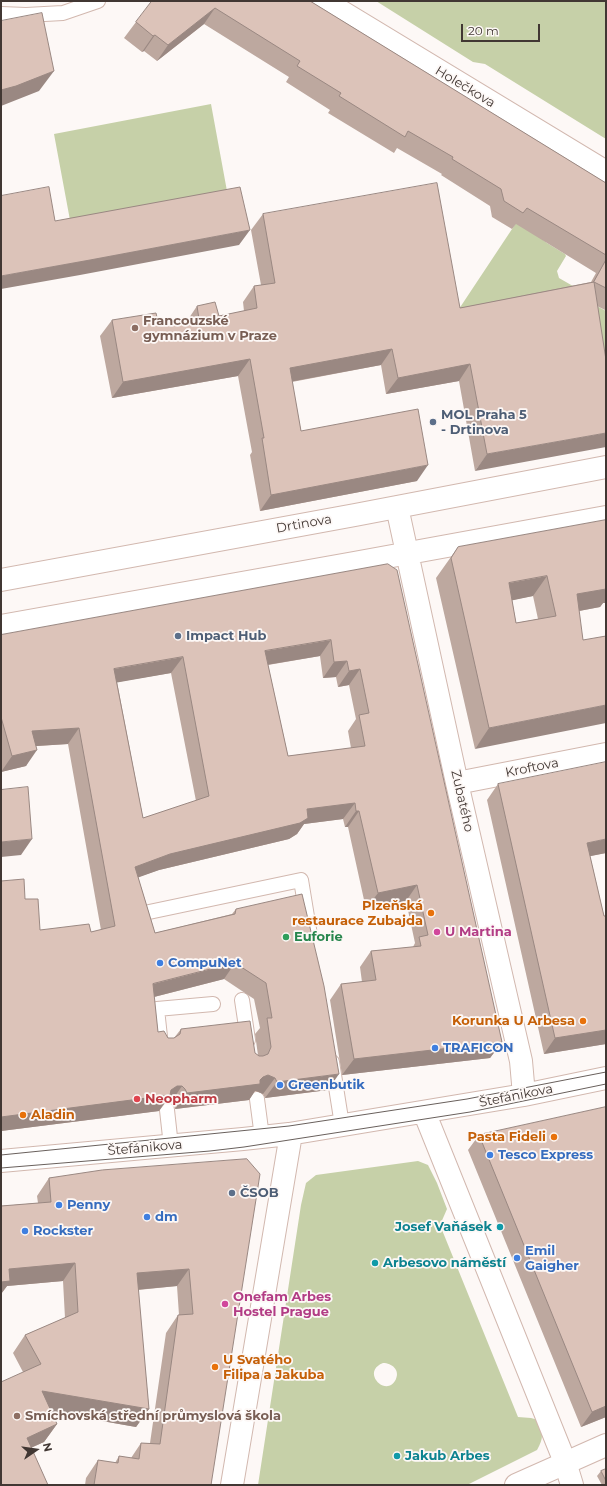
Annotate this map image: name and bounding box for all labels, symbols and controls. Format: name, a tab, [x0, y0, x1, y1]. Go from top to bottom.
scale bar	[463, 16, 542, 42]
text: 20 m	[468, 23, 499, 38]
street label: Holečkova	[432, 63, 498, 111]
place label: Francouzské gymnázium v Praze	[143, 313, 277, 344]
marker: Francouzské gymnázium v Praze	[130, 323, 140, 333]
place label: MOL Praha 5 - Drtinova	[441, 407, 527, 438]
marker: MOL Praha 5 - Drtinova	[428, 417, 438, 427]
street label: Drtinova	[275, 511, 333, 537]
place label: Impact Hub	[186, 628, 266, 644]
marker: Impact Hub	[173, 631, 183, 641]
street label: Kroftova	[504, 755, 560, 781]
street label: Zubatého	[447, 768, 477, 834]
place label: Plzeňská restaurace Zubajda	[292, 898, 423, 929]
marker: Plzeňská restaurace Zubajda	[426, 908, 436, 918]
place label: U Martina	[445, 924, 512, 940]
marker: U Martina	[432, 927, 442, 937]
place label: Euforie	[294, 929, 343, 945]
marker: Euforie	[281, 932, 291, 942]
place label: CompuNet	[168, 955, 242, 971]
marker: CompuNet	[155, 958, 165, 968]
place label: Korunka U Arbesa	[452, 1013, 575, 1029]
marker: Korunka U Arbesa	[578, 1016, 588, 1026]
place label: TRAFICON	[443, 1040, 514, 1056]
marker: TRAFICON	[430, 1043, 440, 1053]
place label: Greenbutik	[288, 1077, 365, 1093]
marker: Greenbutik	[275, 1080, 285, 1090]
street label: Štefánikova	[478, 1081, 554, 1111]
place label: Neopharm	[145, 1091, 217, 1107]
marker: Neopharm	[132, 1094, 142, 1104]
place label: Aladin	[31, 1107, 75, 1123]
marker: Aladin	[18, 1110, 28, 1120]
place label: Pasta Fideli	[467, 1129, 546, 1145]
marker: Pasta Fideli	[549, 1132, 559, 1142]
street label: Štefánikova	[107, 1137, 183, 1159]
place label: Tesco Express	[498, 1147, 593, 1163]
marker: Tesco Express	[485, 1150, 495, 1160]
place label: ČSOB	[240, 1185, 279, 1201]
marker: ČSOB	[227, 1188, 237, 1198]
place label: Penny	[67, 1197, 110, 1213]
marker: Penny	[54, 1200, 64, 1210]
place label: dm	[155, 1209, 178, 1225]
marker: dm	[142, 1212, 152, 1222]
place label: Josef Vaňásek	[395, 1219, 492, 1235]
marker: Josef Vaňásek	[495, 1222, 505, 1232]
place label: Rockster	[33, 1223, 93, 1239]
marker: Rockster	[20, 1226, 30, 1236]
place label: Emil Gaigher	[525, 1243, 579, 1274]
marker: Emil Gaigher	[512, 1253, 522, 1263]
place label: Arbesovo náměstí	[383, 1255, 506, 1271]
marker: Arbesovo náměstí	[370, 1258, 380, 1268]
place label: Onefam Arbes Hostel Prague	[233, 1289, 331, 1320]
marker: Onefam Arbes Hostel Prague	[220, 1299, 230, 1309]
place label: U Svatého Filipa a Jakuba	[223, 1352, 324, 1383]
marker: U Svatého Filipa a Jakuba	[210, 1362, 220, 1372]
place label: Smíchovská střední průmyslová škola	[25, 1408, 281, 1424]
marker: Smíchovská střední průmyslová škola	[12, 1411, 22, 1421]
north arrow	[16, 1430, 56, 1470]
text: N	[40, 1441, 56, 1453]
place label: Jakub Arbes	[405, 1448, 490, 1464]
marker: Jakub Arbes	[392, 1451, 402, 1461]

